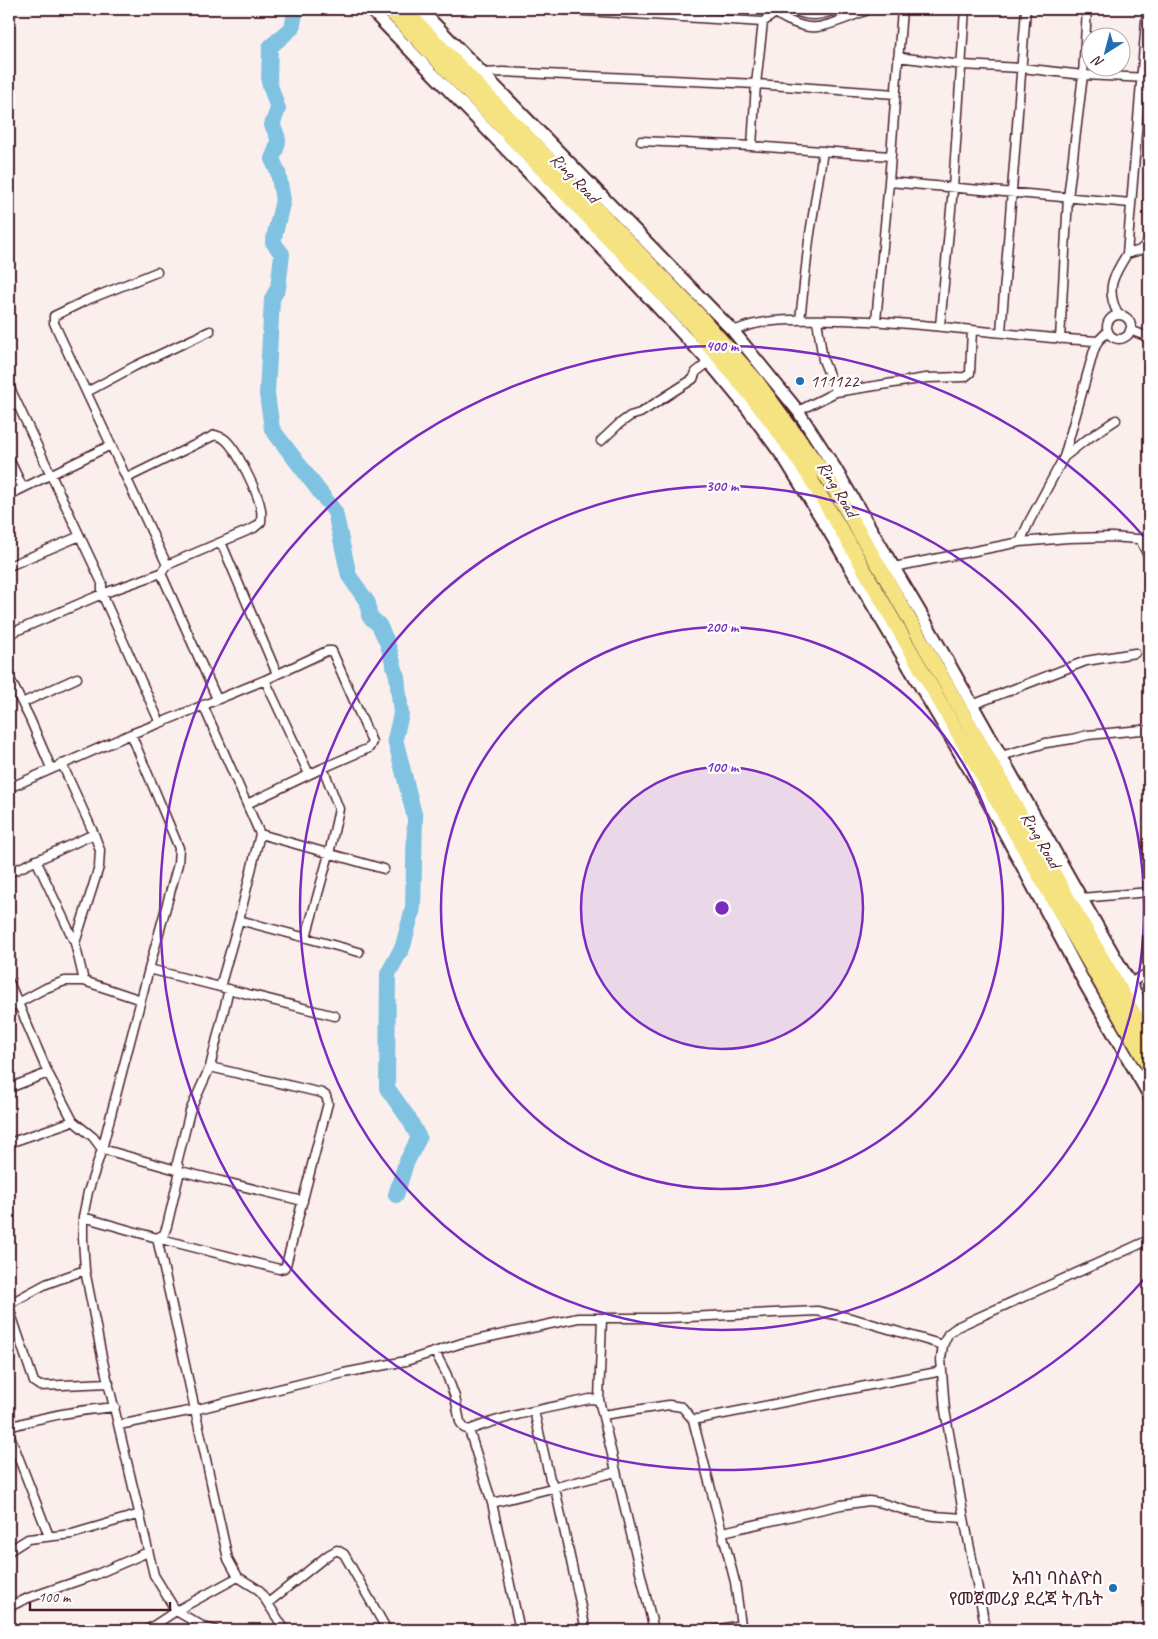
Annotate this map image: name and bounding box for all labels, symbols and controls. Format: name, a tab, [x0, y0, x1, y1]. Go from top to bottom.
north arrow	[1080, 28, 1130, 78]
text: N	[1088, 51, 1107, 72]
street label: Ring Road	[546, 148, 606, 210]
text: 400 m	[706, 337, 740, 356]
place label: 111122	[810, 370, 860, 392]
marker: 111122	[794, 375, 806, 387]
street label: Ring Road	[813, 457, 865, 524]
text: 300 m	[706, 477, 740, 496]
text: 200 m	[706, 618, 740, 637]
text: 100 m	[706, 758, 740, 777]
street label: Ring Road	[1016, 808, 1067, 875]
centre of rings	[713, 899, 731, 917]
place label: አብነ ባስልዮስ የመጀመሪያ ደረጃ ት/ቤት	[949, 1567, 1103, 1610]
scale bar	[30, 1579, 170, 1611]
marker: አብነ ባስልዮስ የመጀመሪያ ደረጃ ት/ቤት	[1107, 1582, 1119, 1594]
text: 100 m	[38, 1588, 72, 1607]

